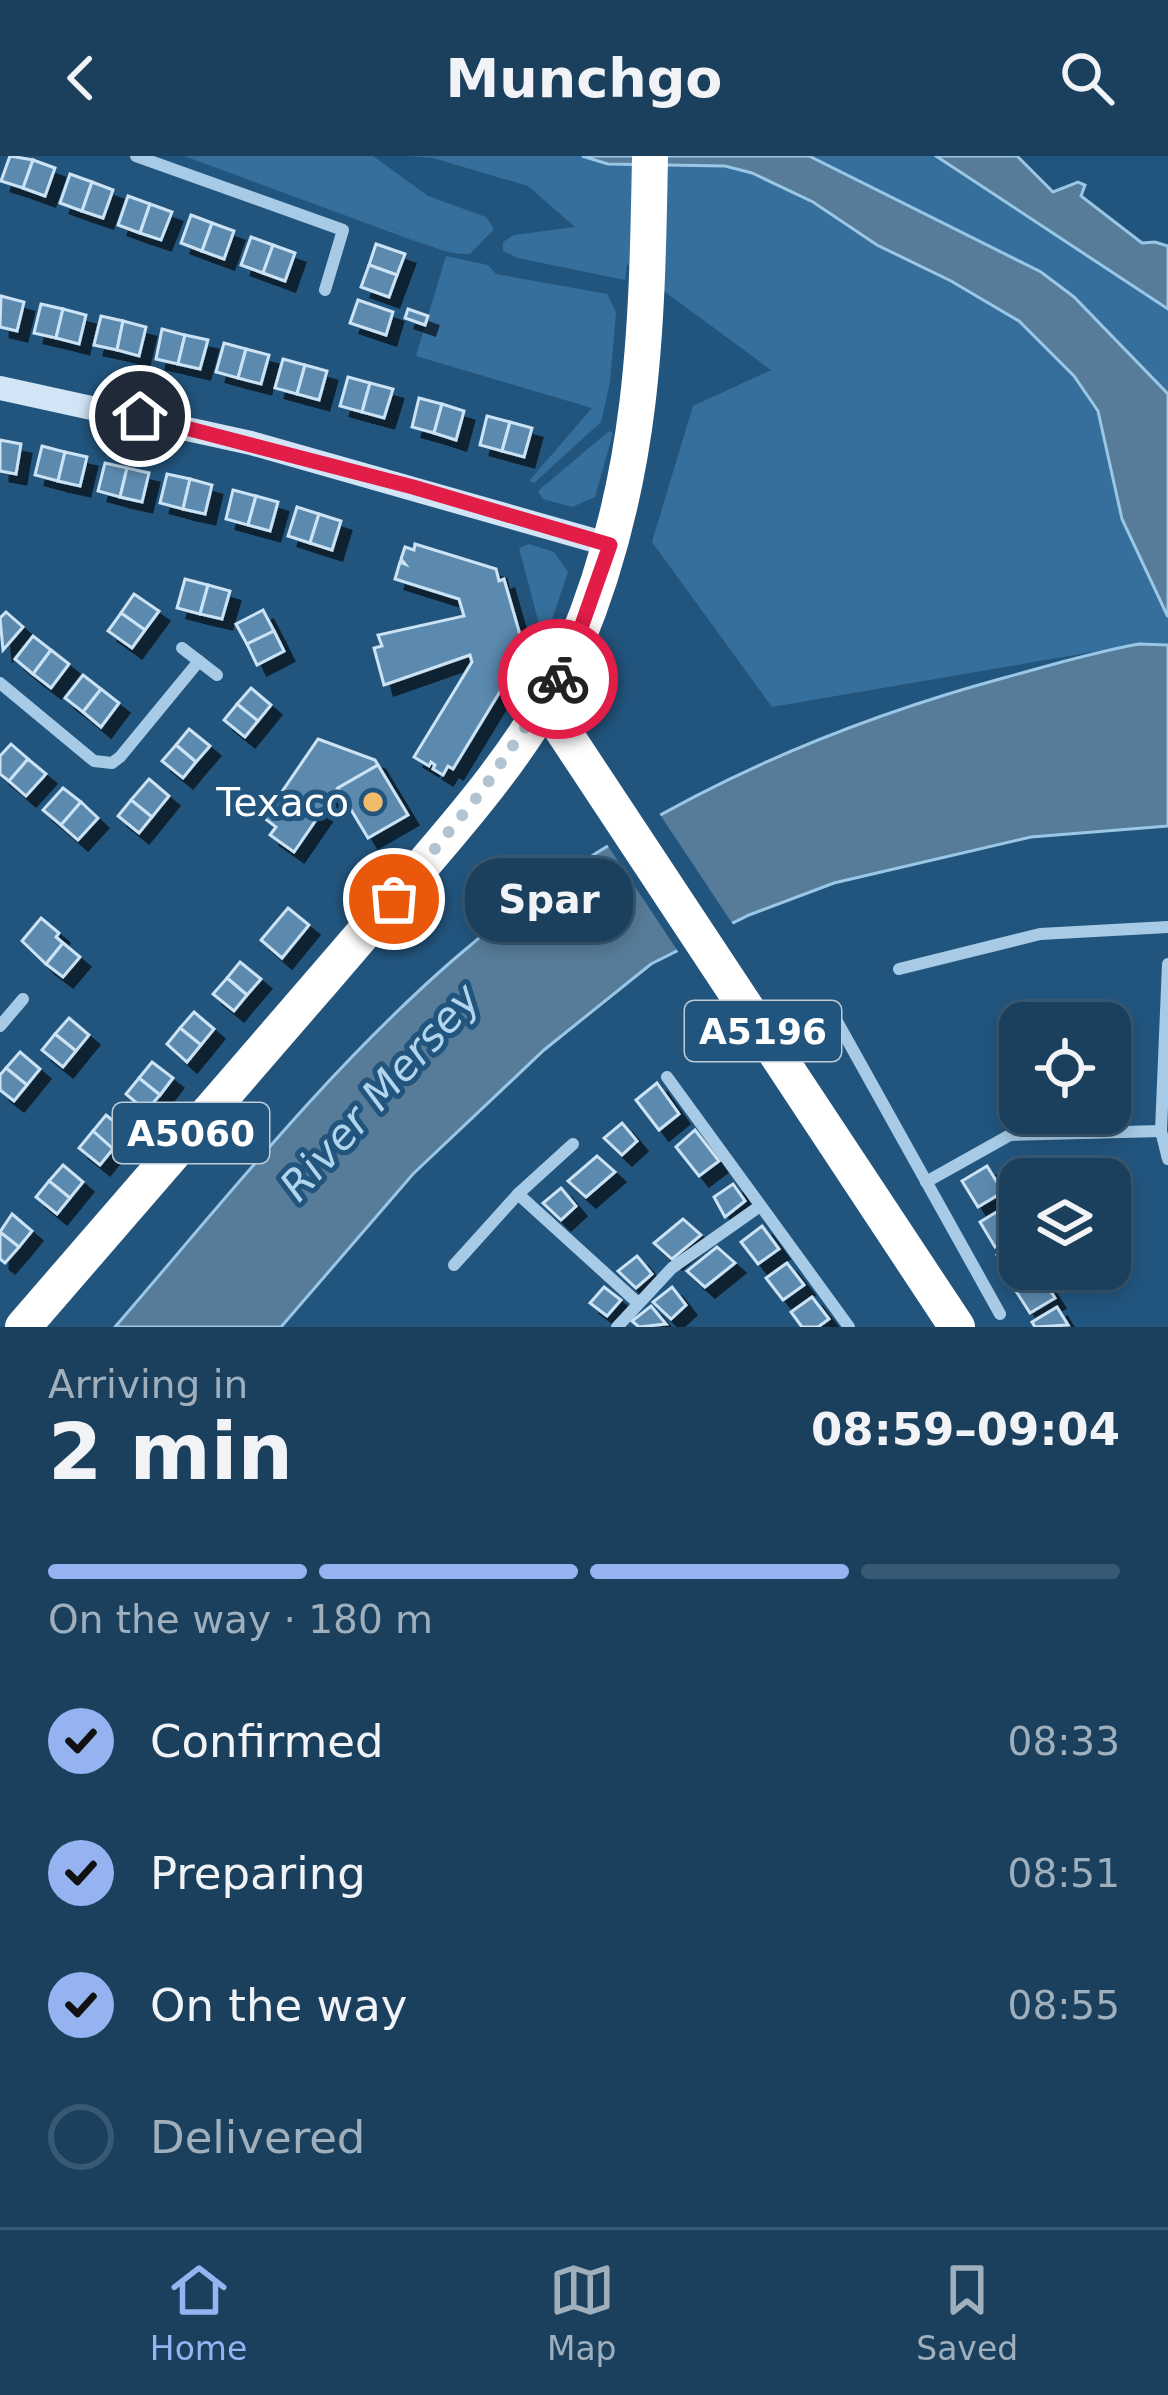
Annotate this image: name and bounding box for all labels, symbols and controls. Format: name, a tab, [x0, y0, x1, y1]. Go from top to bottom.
icon: back	[48, 45, 114, 111]
icon: search	[1054, 45, 1120, 111]
text: Munchgo	[446, 47, 722, 110]
pin	[89, 365, 191, 467]
icon: home	[107, 383, 173, 449]
courier	[498, 619, 618, 739]
icon: bike	[525, 646, 591, 712]
place label: Texaco	[215, 780, 349, 825]
marker: Texaco	[360, 789, 386, 815]
pin	[343, 848, 445, 950]
callout: Spar	[466, 857, 634, 941]
icon: bag	[361, 866, 427, 932]
text: Spar	[498, 877, 600, 922]
water label: River Mersey	[270, 973, 491, 1210]
road number: A5196	[685, 1001, 841, 1061]
map controls	[999, 1002, 1131, 1290]
button: locate	[999, 1002, 1131, 1134]
road number: A5060	[113, 1103, 269, 1163]
button: layers	[999, 1158, 1131, 1290]
text: Arriving in	[48, 1362, 248, 1407]
text: 08:59–09:04	[811, 1403, 1120, 1456]
text: 2 min	[48, 1407, 293, 1497]
text: On the way · 180 m	[48, 1597, 433, 1642]
icon: check	[48, 1708, 114, 1774]
text: Confirmed	[150, 1715, 384, 1768]
text: 08:33	[1008, 1719, 1120, 1764]
icon: check	[48, 1840, 114, 1906]
text: Preparing	[150, 1847, 366, 1900]
text: 08:51	[1008, 1851, 1120, 1896]
icon: check	[48, 1972, 114, 2038]
text: On the way	[150, 1979, 407, 2032]
text: 08:55	[1008, 1983, 1120, 2028]
text: Delivered	[150, 2111, 365, 2164]
tab: Home	[150, 2257, 247, 2368]
tab: Map	[547, 2257, 617, 2368]
tab: Saved	[916, 2257, 1018, 2368]

